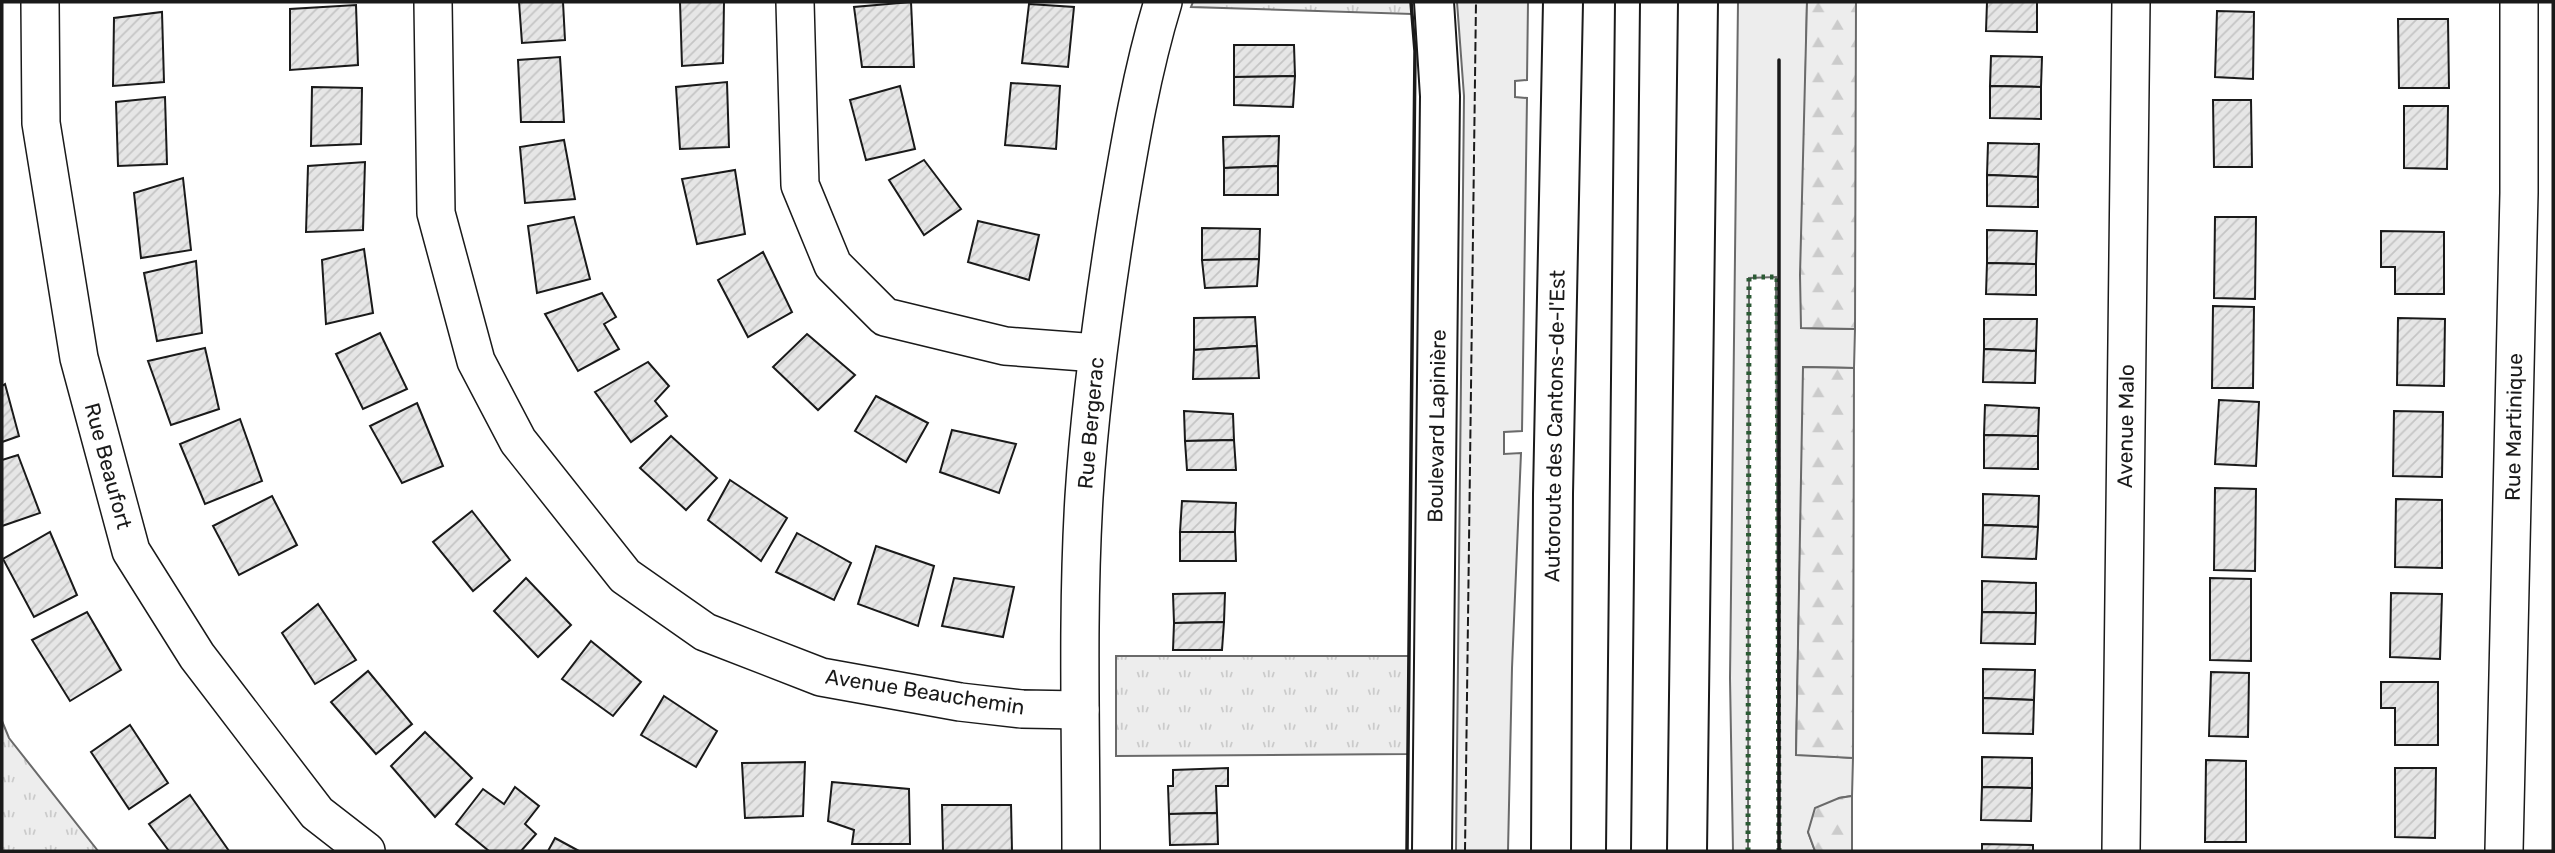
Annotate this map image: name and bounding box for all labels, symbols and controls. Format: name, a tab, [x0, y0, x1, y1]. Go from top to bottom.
street label: Autoroute des Cantons-de-l'Est	[1539, 270, 1570, 582]
street label: Boulevard Lapinière	[1422, 329, 1451, 523]
street label: Rue Martinique	[2500, 353, 2527, 501]
street label: Rue Bergerac	[1072, 356, 1109, 490]
street label: Avenue Malo	[2112, 364, 2139, 488]
street label: Rue Beaufort	[80, 400, 137, 532]
street label: Avenue Beauchemin	[824, 663, 1026, 720]

